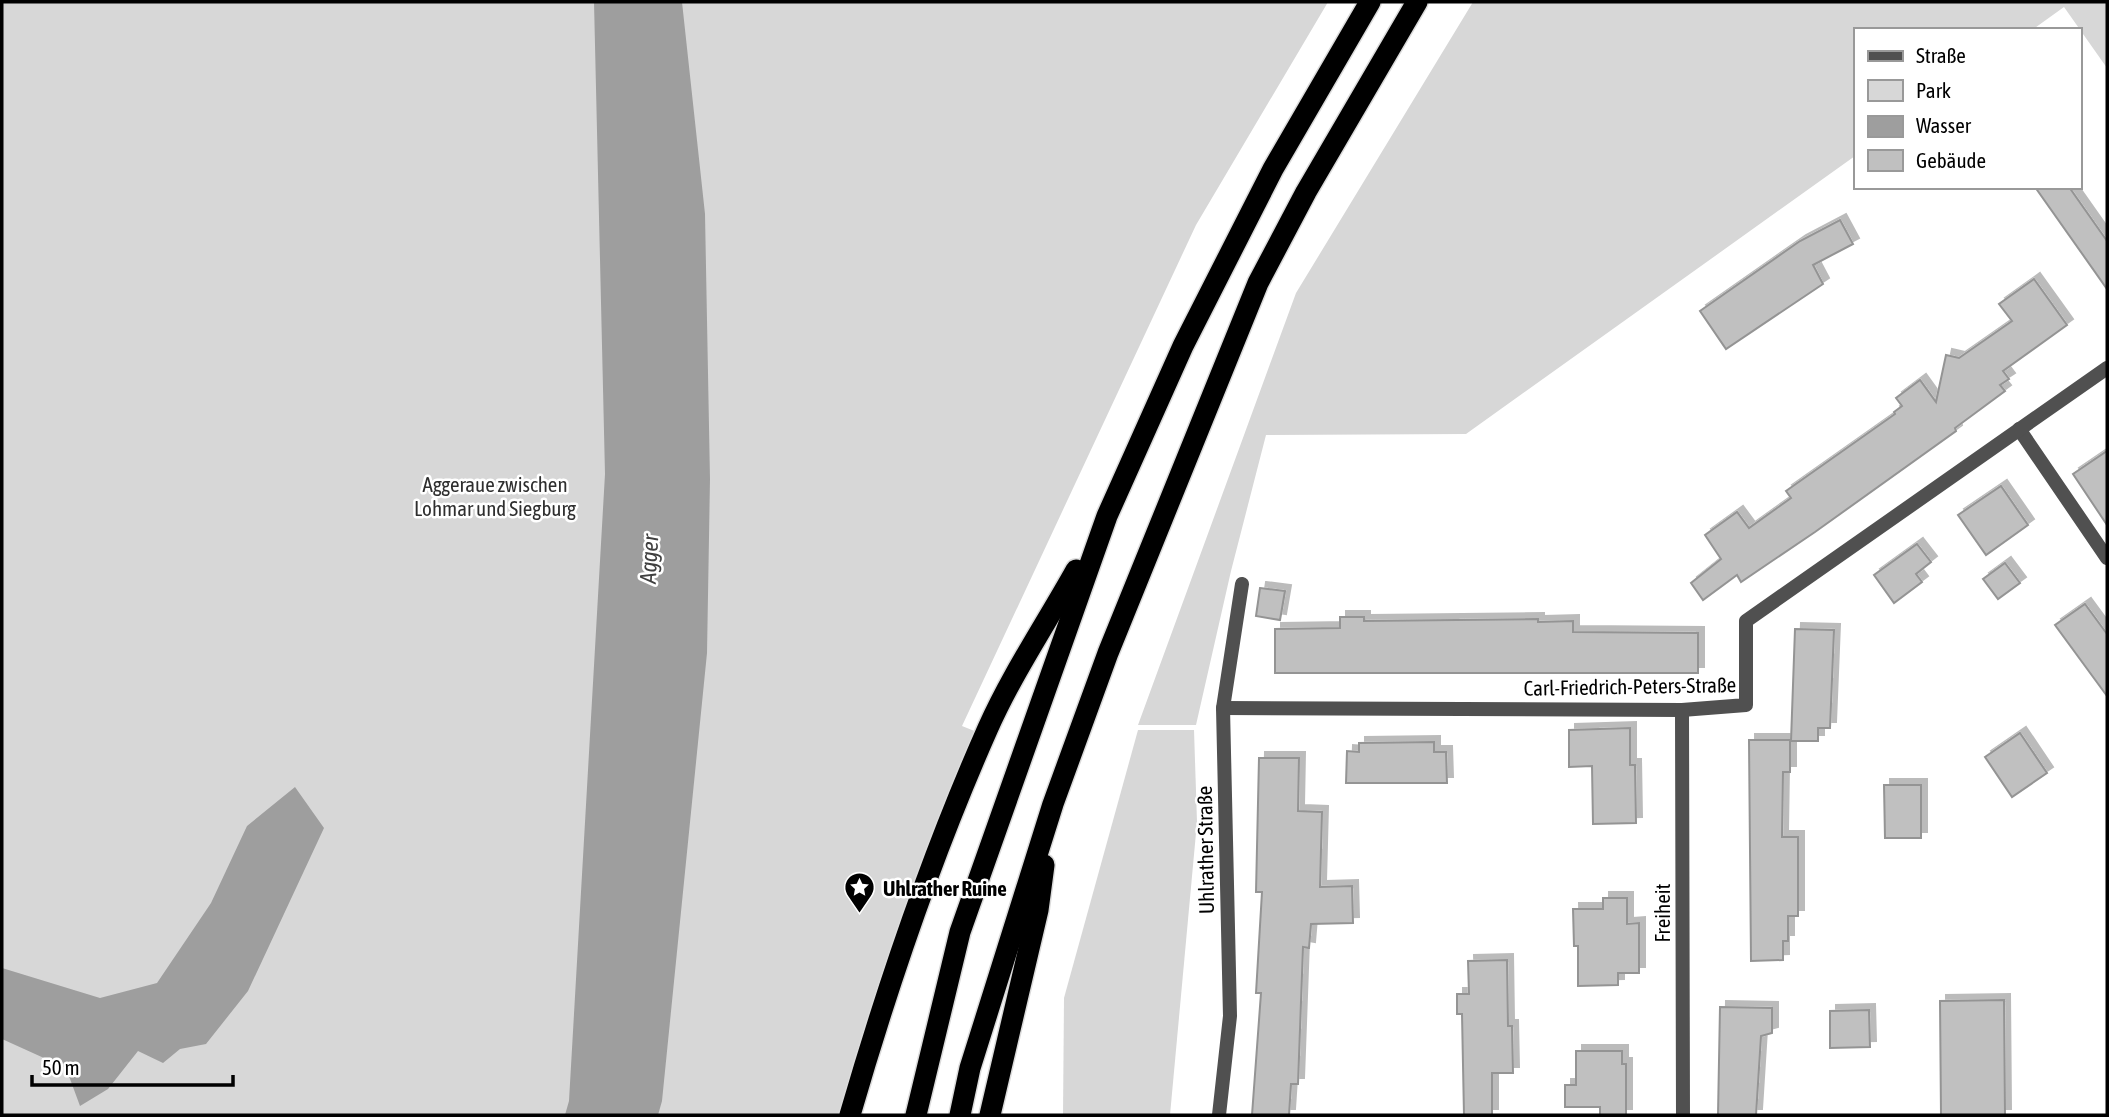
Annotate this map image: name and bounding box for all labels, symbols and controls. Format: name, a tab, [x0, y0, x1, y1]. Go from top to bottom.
legend	[1854, 28, 2081, 189]
text: Straße	[1916, 43, 1966, 67]
text: Park	[1916, 78, 1951, 102]
text: Wasser	[1916, 113, 1972, 137]
text: Gebäude	[1916, 148, 1986, 172]
park label: Aggeraue zwischen Lohmar und Siegburg	[414, 472, 576, 520]
water label: Agger	[635, 533, 663, 585]
street label: Carl-Friedrich-Peters-Straße	[1524, 672, 1736, 700]
street label: Uhlrather Straße	[1192, 786, 1218, 914]
place icon: Uhlrather Ruine	[843, 871, 877, 915]
place label: Uhlrather Ruine	[883, 876, 1007, 900]
street label: Freiheit	[1650, 883, 1674, 943]
scale bar	[32, 1044, 233, 1088]
text: 50 m	[42, 1055, 80, 1079]

